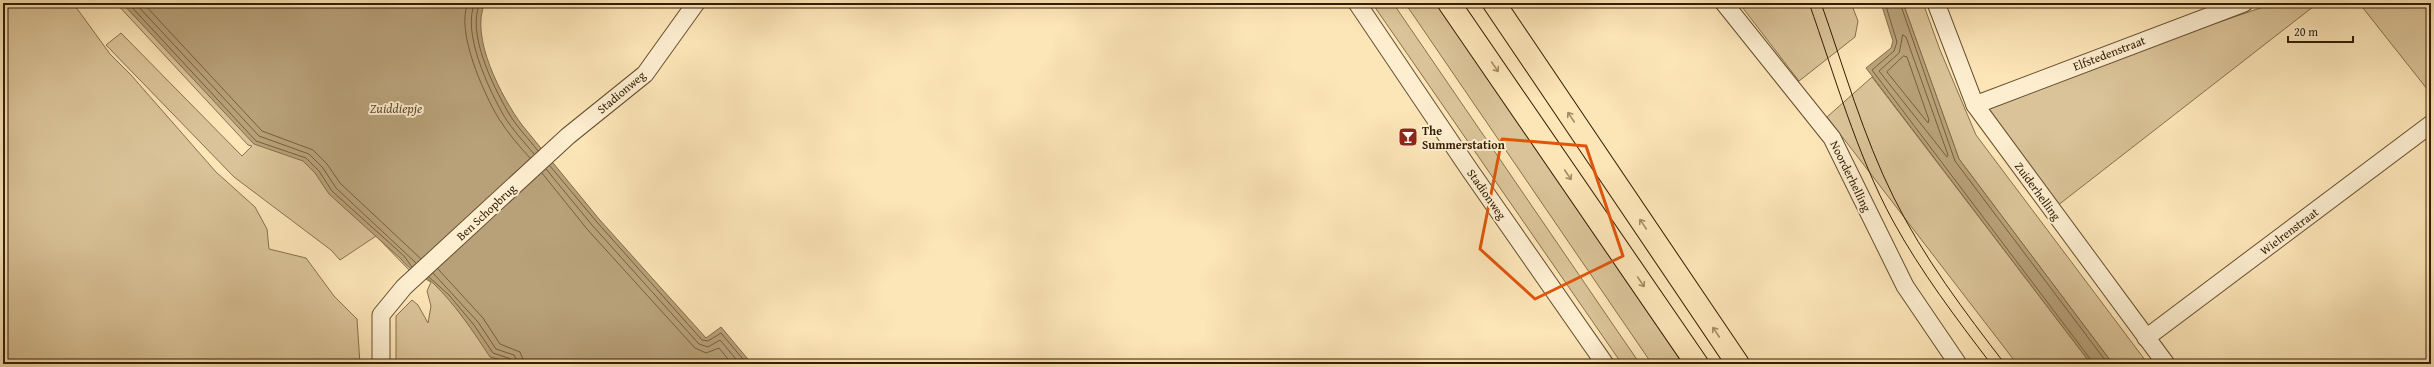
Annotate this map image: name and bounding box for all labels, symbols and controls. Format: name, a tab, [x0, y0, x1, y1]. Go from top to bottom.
scale bar	[2288, 18, 2353, 44]
text: 20 m	[2294, 23, 2318, 40]
street label: Elfstedenstraat	[2070, 31, 2148, 75]
one-way arrow	[1491, 61, 1499, 72]
street label: Stadionweg	[593, 67, 649, 117]
water label: Zuiddiepje	[370, 99, 422, 118]
one-way arrow	[1566, 111, 1575, 122]
place label: The Summerstation	[1422, 122, 1505, 153]
bar icon: The Summerstation	[1397, 126, 1419, 148]
street label: Noorderhelling	[1826, 138, 1876, 214]
street label: Zuiderhelling	[2011, 158, 2065, 224]
street label: Stadionweg	[1463, 165, 1511, 223]
one-way arrow	[1564, 169, 1572, 180]
street label: Ben Schopbrug	[452, 180, 520, 244]
street label: Wielrenstraat	[2256, 203, 2322, 259]
one-way arrow	[1639, 219, 1647, 230]
one-way arrow	[1637, 276, 1645, 287]
one-way arrow	[1712, 327, 1720, 338]

